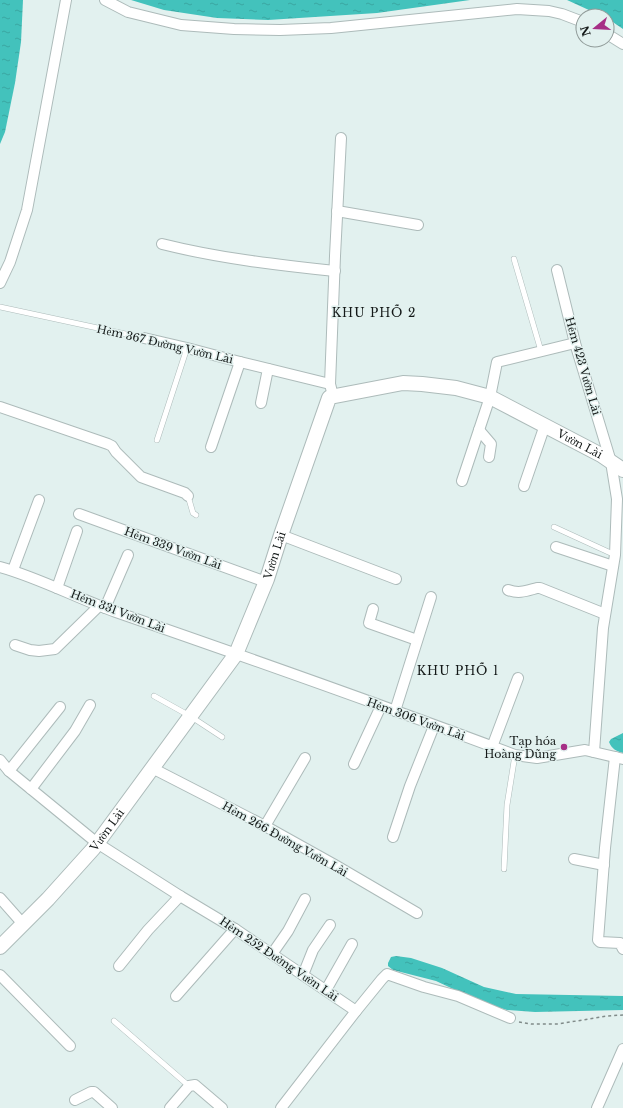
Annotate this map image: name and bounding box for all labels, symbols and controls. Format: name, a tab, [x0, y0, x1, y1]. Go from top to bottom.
north arrow	[575, 8, 615, 48]
text: N	[577, 23, 594, 38]
district label: KHU PHỐ 2	[332, 304, 416, 320]
street label: Hẻm 423 Vườn Lài	[562, 315, 604, 417]
street label: Hẻm 367 Đường Vườn Lài	[95, 321, 235, 367]
street label: Vườn Lài	[554, 426, 605, 462]
street label: Hẻm 339 Vườn Lài	[123, 524, 224, 572]
street label: Vườn Lài	[260, 529, 289, 582]
street label: Hẻm 331 Vườn Lài	[69, 587, 167, 636]
district label: KHU PHỐ 1	[417, 662, 499, 678]
street label: Hẻm 306 Vườn Lài	[365, 695, 467, 743]
place label: Tạp hóa Hoàng Dũng	[484, 734, 557, 761]
marker: Tạp hóa Hoàng Dũng	[559, 742, 569, 752]
street label: Hẻm 266 Đường Vườn Lài	[220, 799, 350, 879]
street label: Vườn Lài	[86, 806, 127, 854]
street label: Hẻm 252 Đường Vườn Lài	[217, 914, 341, 1004]

